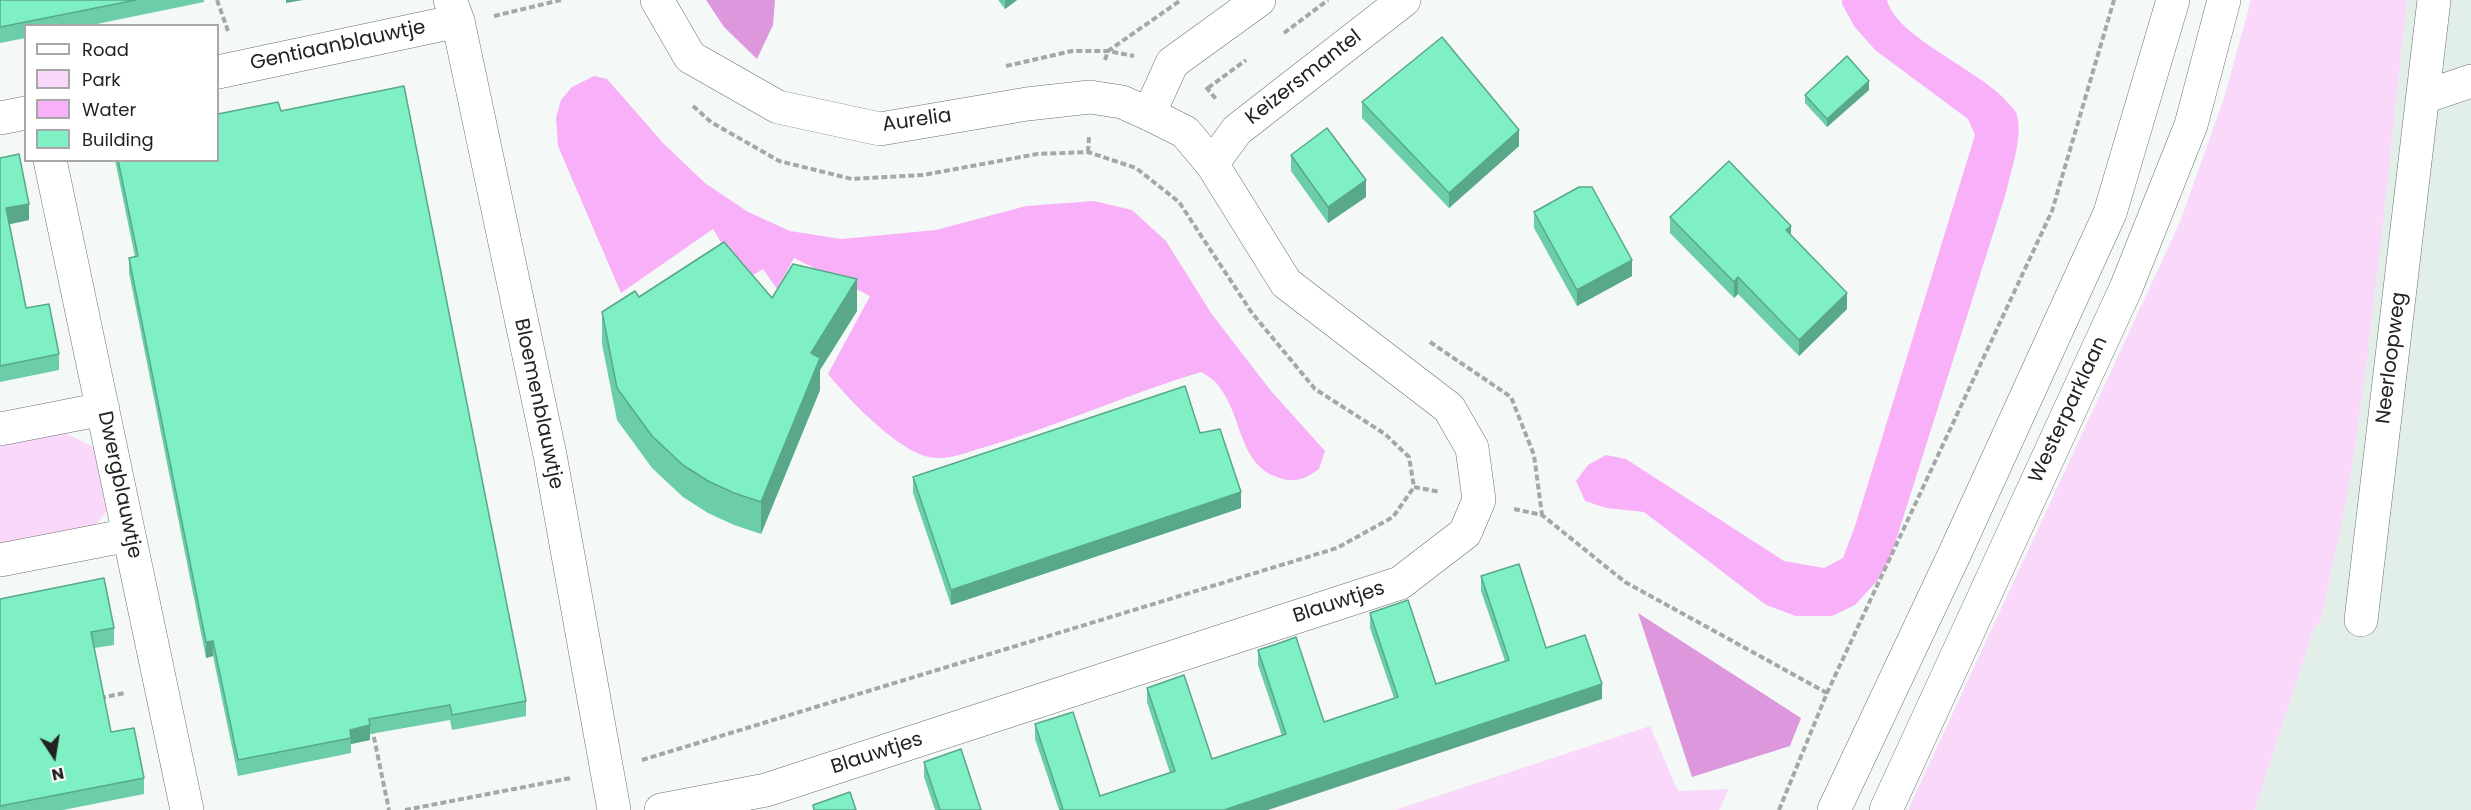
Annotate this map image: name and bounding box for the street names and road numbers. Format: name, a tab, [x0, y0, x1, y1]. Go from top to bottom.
street label: Gentiaanblauwtje	[248, 16, 428, 76]
street label: Keizersmantel	[1241, 25, 1367, 131]
street label: Aurelia	[881, 104, 953, 138]
street label: Neerloopweg	[2372, 291, 2412, 425]
street label: Bloemenblauwtje	[508, 316, 568, 492]
street label: Westerparklaan	[2025, 333, 2113, 487]
street label: Dwergblauwtje	[92, 409, 146, 561]
street label: Blauwtjes	[1290, 577, 1388, 629]
street label: Blauwtjes	[828, 728, 926, 780]

